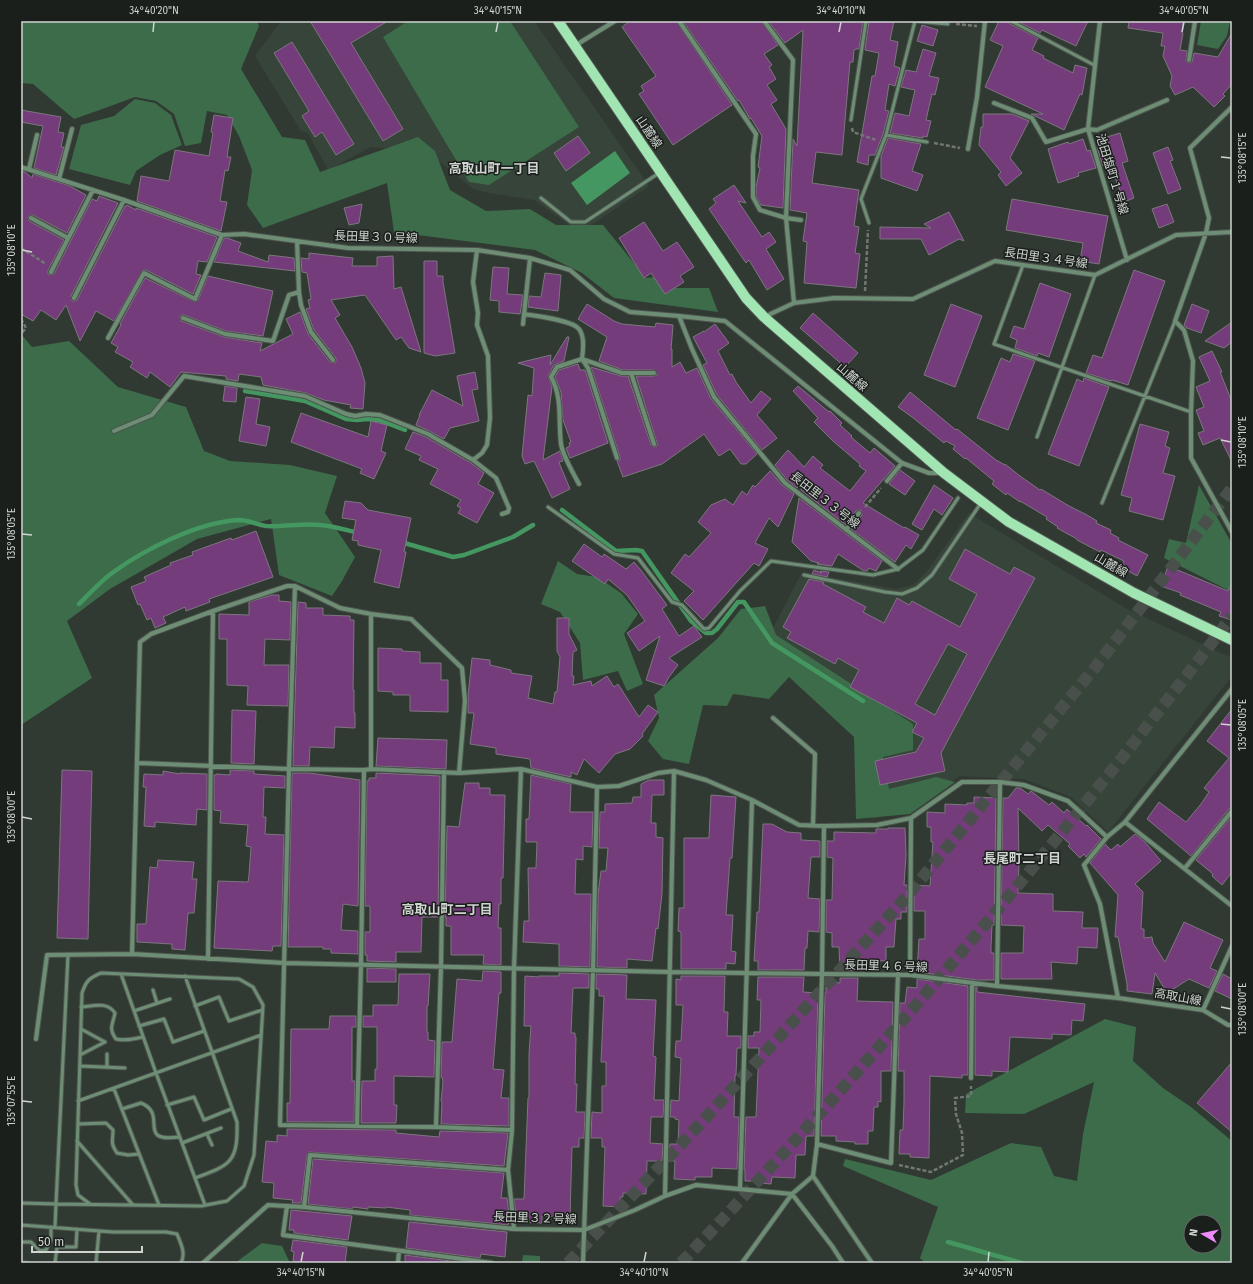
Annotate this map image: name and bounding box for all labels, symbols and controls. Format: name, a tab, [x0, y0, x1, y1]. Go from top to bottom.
text: 34°40'20"N	[129, 5, 179, 17]
text: 34°40'15"N	[474, 5, 522, 17]
text: 34°40'10"N	[816, 5, 866, 17]
text: 34°40'05"N	[1159, 5, 1209, 17]
street label: 山麓線	[633, 113, 665, 151]
street label: 池田塩町１号線	[1093, 132, 1131, 216]
text: 135°08'15"E	[1237, 133, 1249, 183]
district label: 高取山町一丁目	[448, 161, 540, 176]
text: 135°08'10"E	[6, 224, 18, 276]
street label: 長田里３０号線	[334, 229, 418, 245]
street label: 長田里３４号線	[1003, 245, 1089, 271]
street label: 山麓線	[834, 360, 870, 394]
text: 135°08'10"E	[1237, 416, 1249, 468]
street label: 長田里３３号線	[788, 469, 862, 531]
text: 135°08'05"E	[6, 508, 18, 560]
street label: 山麓線	[1092, 550, 1130, 580]
text: 135°08'05"E	[1237, 699, 1249, 751]
text: 135°08'00"E	[6, 791, 18, 843]
district label: 長尾町二丁目	[983, 851, 1061, 866]
district label: 高取山町二丁目	[401, 902, 493, 917]
street label: 長田里４６号線	[844, 958, 928, 974]
text: 135°08'00"E	[1237, 983, 1249, 1035]
street label: 高取山線	[1153, 986, 1203, 1008]
text: 135°07'55"E	[6, 1076, 18, 1126]
street label: 長田里３２号線	[493, 1210, 577, 1226]
north arrow	[1183, 1214, 1223, 1254]
scale bar	[32, 1228, 142, 1254]
text: N	[1187, 1228, 1201, 1237]
text: 50 m	[38, 1235, 64, 1249]
text: 34°40'15"N	[277, 1267, 325, 1279]
text: 34°40'10"N	[619, 1267, 669, 1279]
text: 34°40'05"N	[963, 1267, 1013, 1279]

